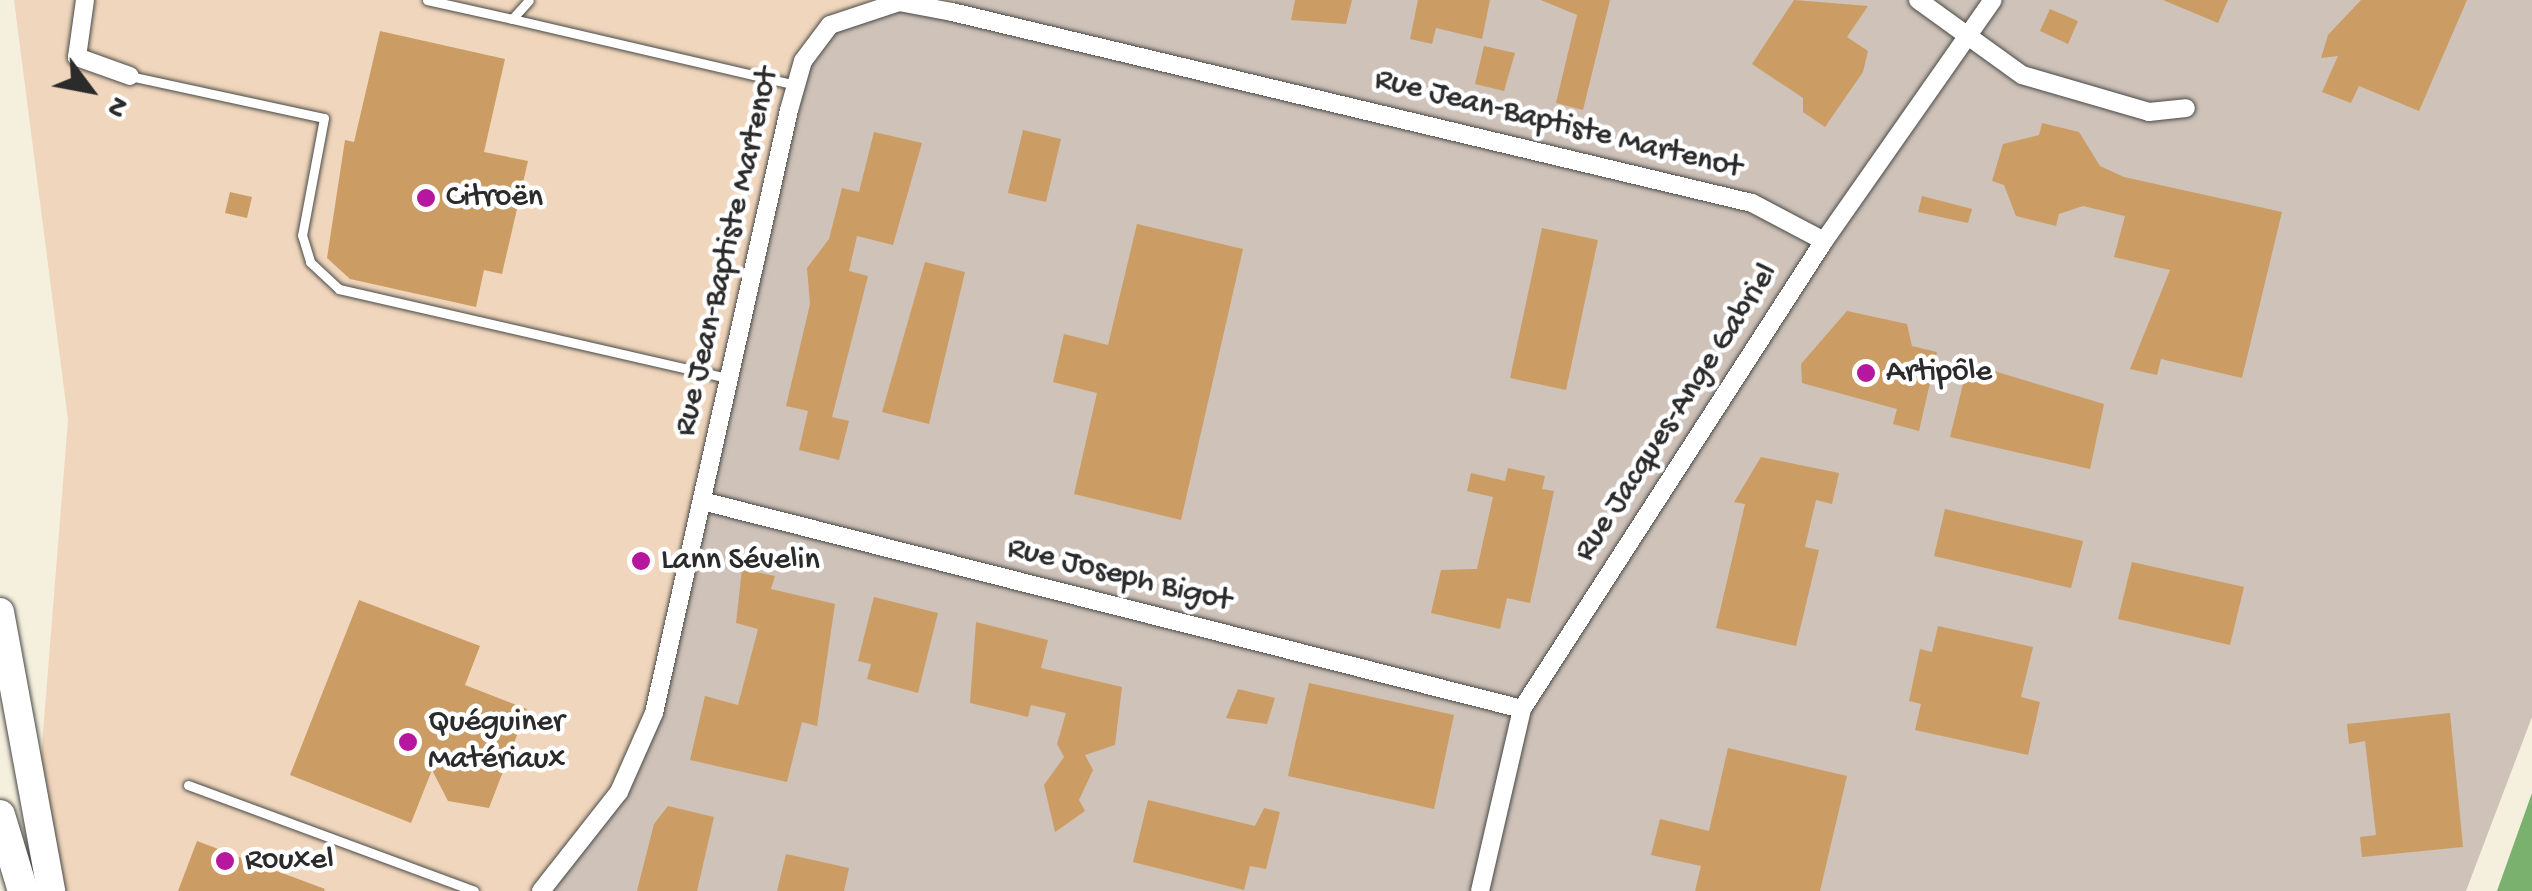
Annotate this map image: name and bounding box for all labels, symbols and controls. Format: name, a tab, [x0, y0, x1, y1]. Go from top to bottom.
north arrow	[40, 40, 140, 140]
street label: Rue Jean-Baptiste Martenot	[1370, 61, 1746, 189]
street label: Rue Jean-Baptiste Martenot	[667, 64, 789, 440]
text: N	[97, 90, 135, 123]
place label: Citroën	[446, 179, 543, 217]
marker: Citroën	[415, 187, 437, 209]
street label: Rue Jacques-Ange Gabriel	[1566, 257, 1788, 569]
place label: Artipôle	[1886, 354, 1992, 392]
marker: Artipôle	[1855, 362, 1877, 384]
street label: Rue Joseph Bigot	[1003, 530, 1235, 622]
place label: Lann Sévelin	[661, 542, 820, 580]
marker: Lann Sévelin	[630, 550, 652, 572]
place label: Quéguiner Matériaux	[428, 705, 565, 780]
marker: Quéguiner Matériaux	[397, 731, 419, 753]
place label: Rouxel	[245, 842, 334, 880]
marker: Rouxel	[214, 850, 236, 872]

